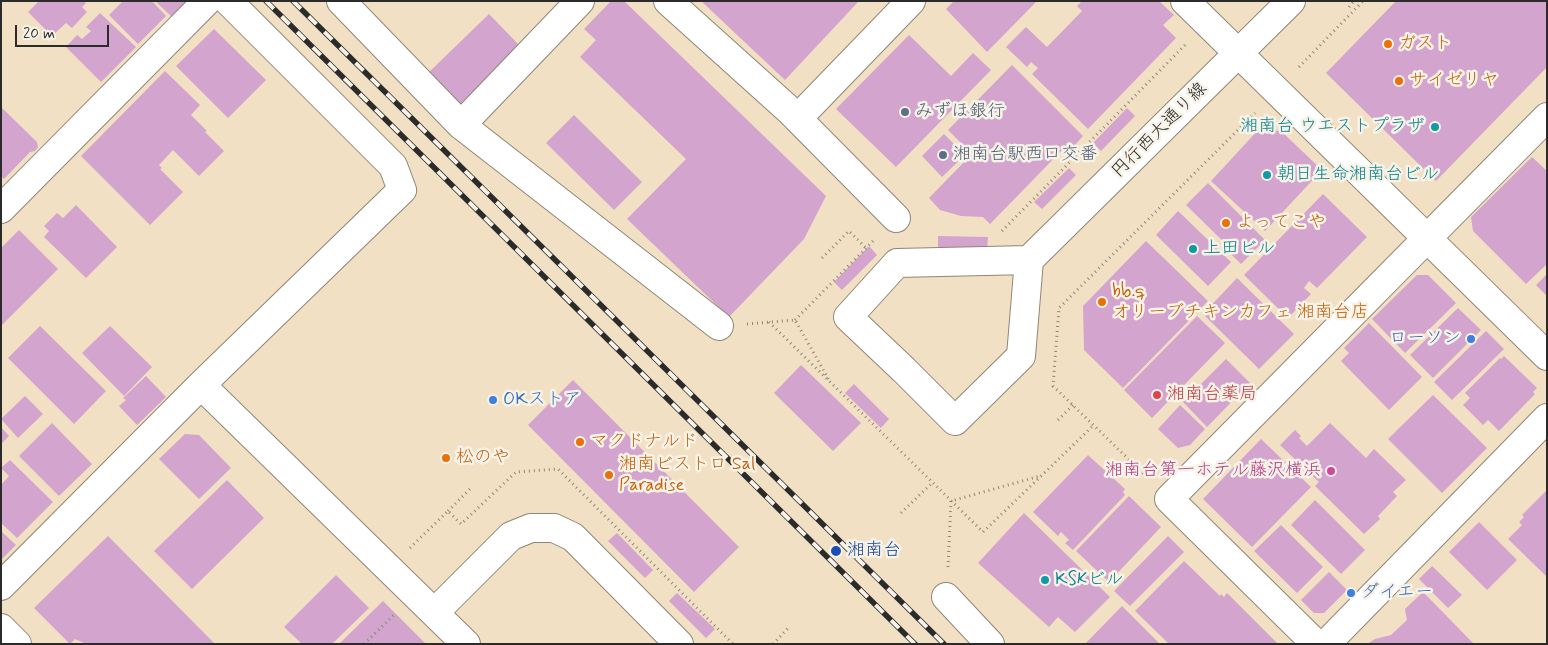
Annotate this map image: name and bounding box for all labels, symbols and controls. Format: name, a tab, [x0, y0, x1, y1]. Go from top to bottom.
scale bar	[18, 15, 111, 47]
text: 20 m	[23, 24, 55, 44]
place label: ガスト	[1398, 33, 1452, 55]
marker: ガスト	[1382, 38, 1394, 50]
place label: サイゼリヤ	[1409, 70, 1499, 92]
marker: サイゼリヤ	[1393, 75, 1405, 87]
street label: 円行西大通り線	[1108, 79, 1212, 183]
place label: みずほ銀行	[915, 101, 1005, 123]
marker: みずほ銀行	[899, 106, 911, 118]
place label: 湘南台 ウエストプラザ	[1240, 116, 1425, 138]
marker: 湘南台 ウエストプラザ	[1429, 121, 1441, 133]
place label: 湘南台駅西口交番	[953, 144, 1097, 166]
marker: 湘南台駅西口交番	[937, 149, 949, 161]
place label: 朝日生命湘南台ビル	[1277, 164, 1439, 186]
marker: 朝日生命湘南台ビル	[1261, 169, 1273, 181]
place label: よってこや	[1236, 212, 1326, 234]
marker: よってこや	[1220, 217, 1232, 229]
place label: 上田ビル	[1203, 238, 1275, 260]
marker: 上田ビル	[1187, 243, 1199, 255]
place label: bb.q オリーブチキンカフェ 湘南台店	[1112, 281, 1369, 324]
marker: bb.q オリーブチキンカフェ 湘南台店	[1096, 296, 1108, 308]
place label: ローソン	[1389, 328, 1461, 350]
marker: ローソン	[1465, 333, 1477, 345]
place label: 湘南台薬局	[1167, 384, 1257, 406]
place label: OKストア	[503, 389, 582, 411]
marker: 湘南台薬局	[1151, 389, 1163, 401]
marker: OKストア	[487, 394, 499, 406]
place label: マクドナルド	[590, 431, 698, 453]
marker: マクドナルド	[574, 436, 586, 448]
place label: 松のや	[456, 447, 510, 469]
marker: 松のや	[440, 452, 452, 464]
place label: 湘南ビストロ Sal Paradise	[619, 454, 755, 496]
place label: 湘南台第一ホテル藤沢横浜	[1105, 460, 1321, 482]
marker: 湘南台第一ホテル藤沢横浜	[1325, 465, 1337, 477]
marker: 湘南ビストロ Sal Paradise	[603, 469, 615, 481]
place label: 湘南台	[847, 540, 901, 562]
marker: 湘南台	[829, 544, 843, 558]
place label: KSKビル	[1055, 569, 1123, 591]
marker: KSKビル	[1039, 574, 1051, 586]
place label: ダイエー	[1361, 582, 1433, 604]
marker: ダイエー	[1345, 587, 1357, 599]

